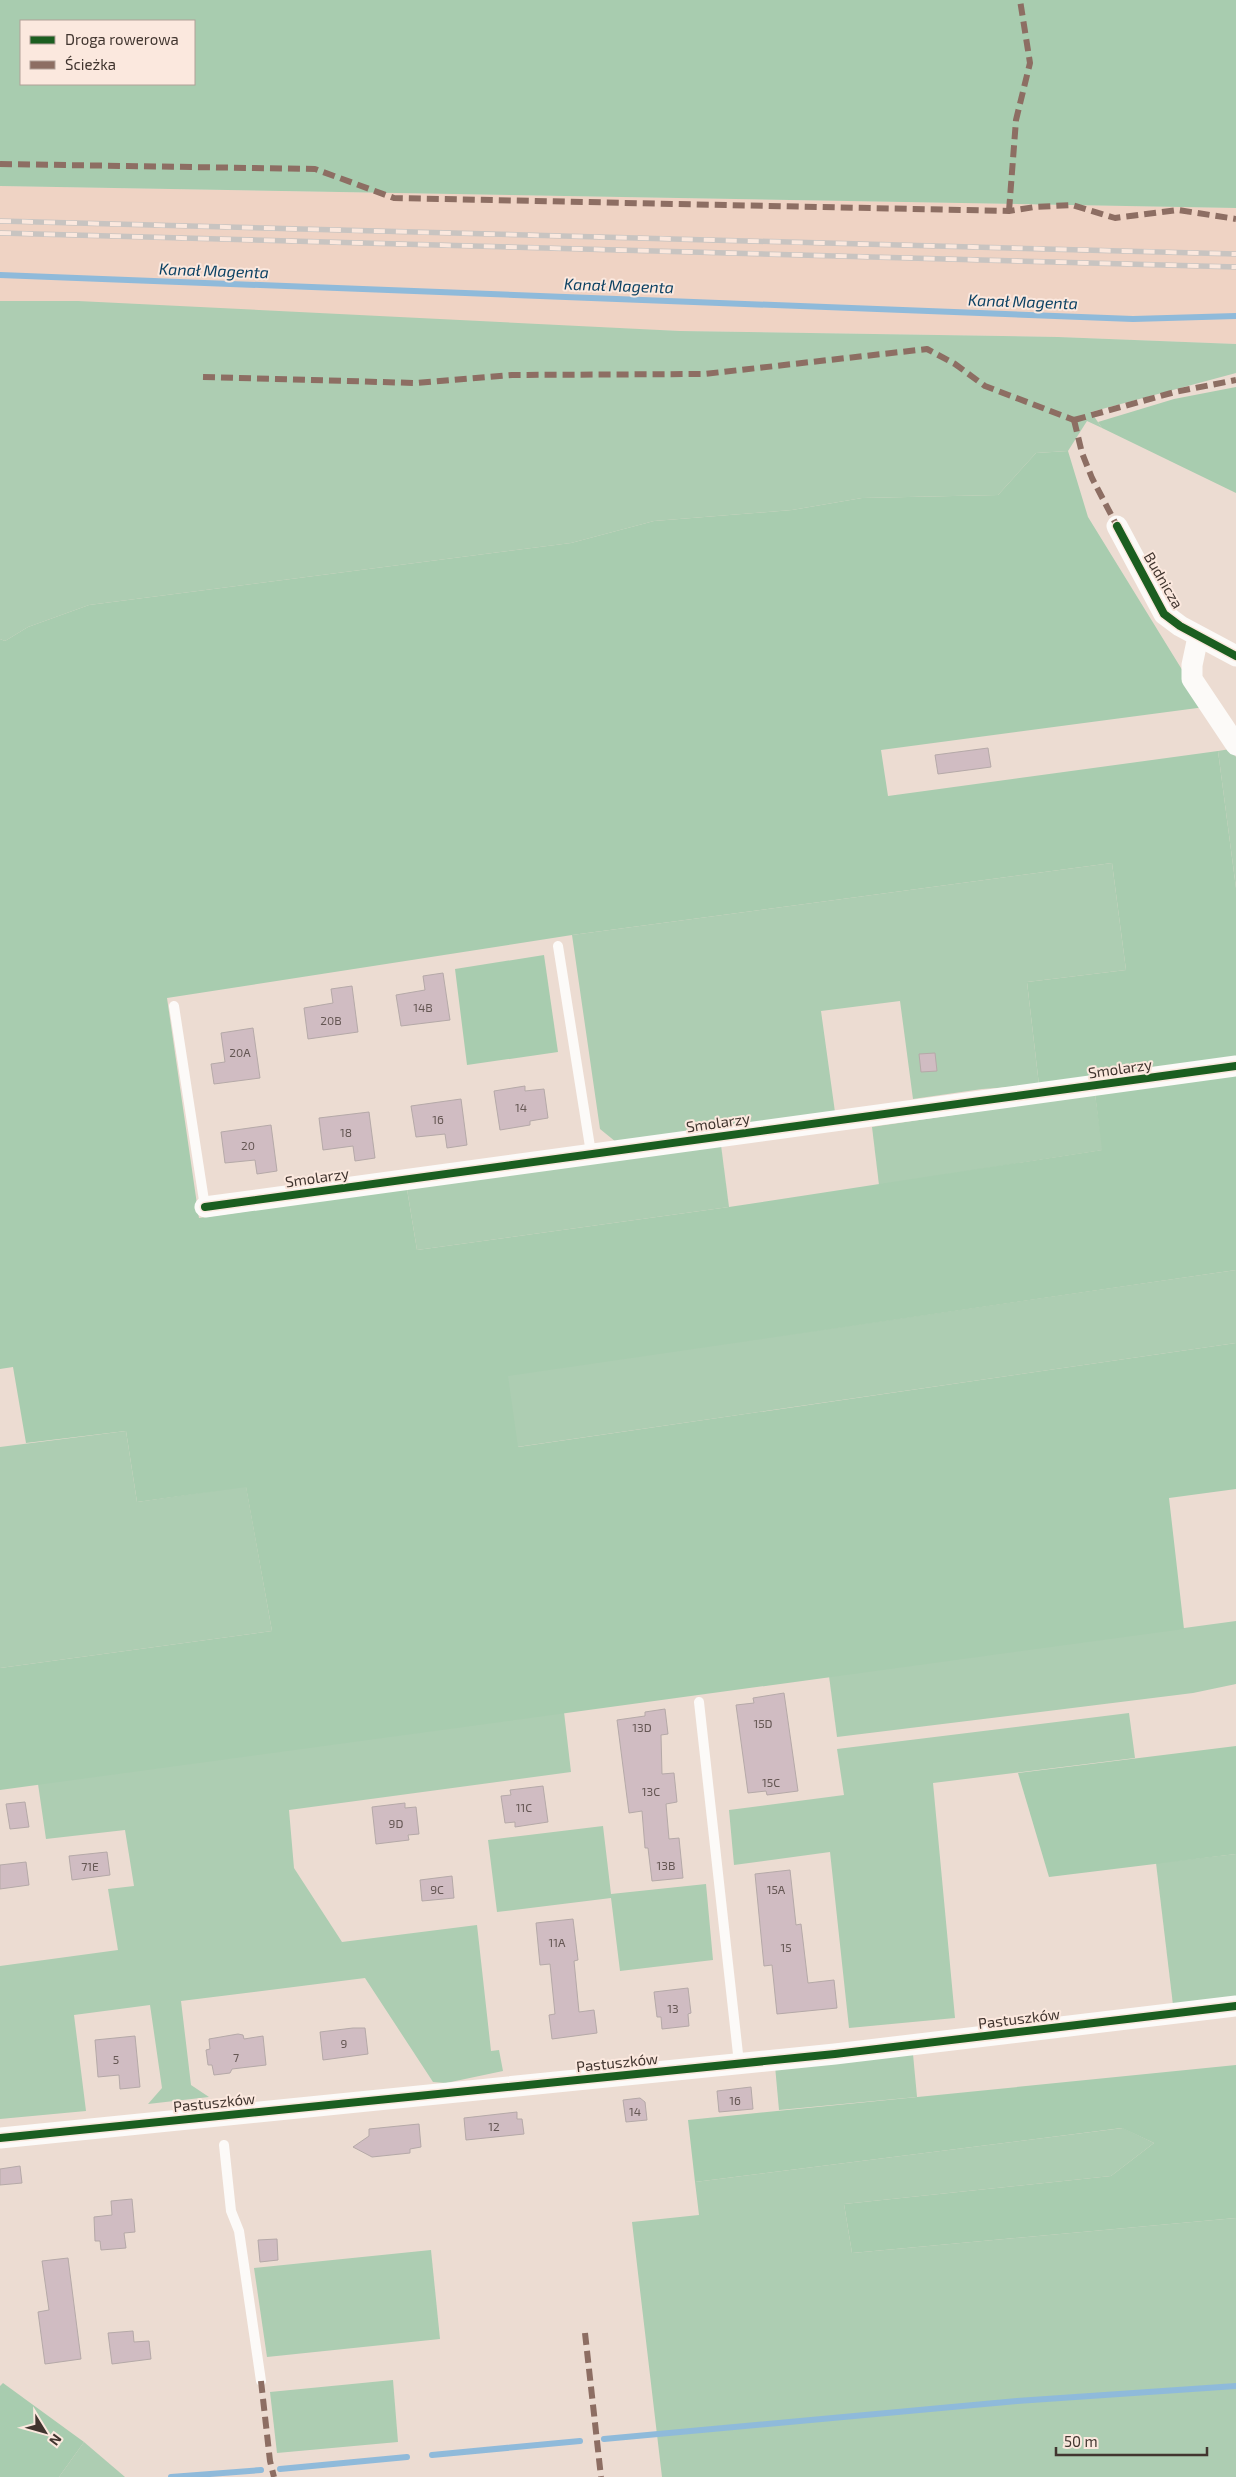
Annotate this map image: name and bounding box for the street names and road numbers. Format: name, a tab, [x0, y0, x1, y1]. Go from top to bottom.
street label: Budnicza	[1141, 549, 1187, 611]
street label: Smolarzy	[1087, 1055, 1153, 1081]
street label: Smolarzy	[685, 1109, 751, 1135]
street label: Smolarzy	[284, 1164, 350, 1190]
street label: Pastuszków	[977, 2004, 1061, 2032]
street label: Pastuszków	[575, 2049, 659, 2075]
street label: Pastuszków	[172, 2089, 256, 2115]

